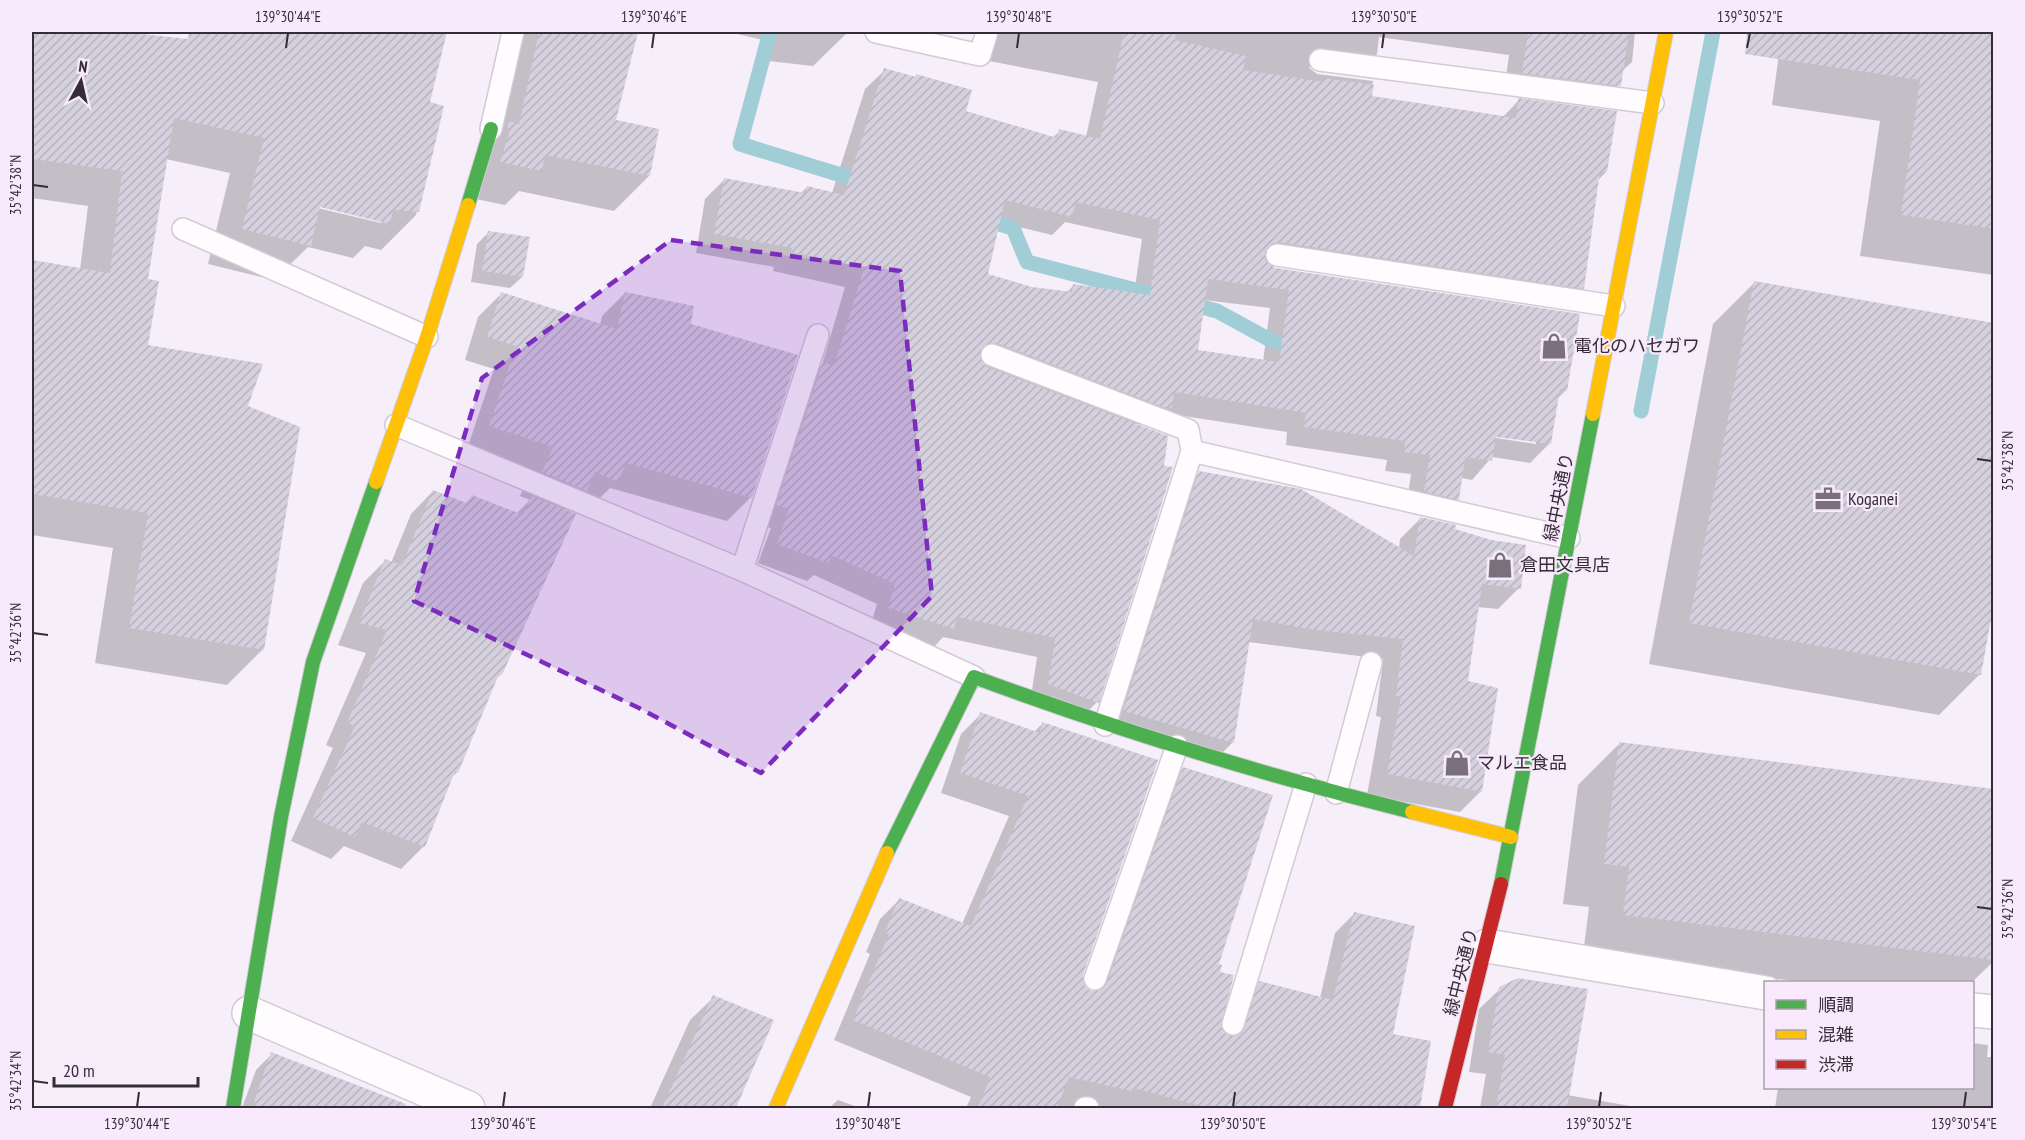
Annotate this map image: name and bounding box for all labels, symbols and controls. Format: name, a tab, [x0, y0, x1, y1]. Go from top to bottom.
text: 139°30'44"E	[255, 7, 321, 26]
text: 139°30'46"E	[621, 7, 687, 26]
text: 139°30'48"E	[986, 7, 1052, 26]
text: 139°30'50"E	[1351, 7, 1417, 26]
text: 139°30'52"E	[1717, 7, 1783, 26]
north arrow	[51, 51, 111, 111]
text: N	[77, 56, 89, 77]
text: 35°42'38"N	[6, 155, 25, 215]
shop icon: 電化のハセガワ	[1539, 331, 1569, 361]
place label: 電化のハセガワ	[1574, 334, 1700, 357]
text: 35°42'38"N	[1998, 431, 2017, 491]
street label: 緑中央通り	[1539, 451, 1578, 543]
office icon: Koganei	[1813, 484, 1843, 514]
place label: Koganei	[1848, 487, 1898, 510]
shop icon: 倉田文具店	[1485, 550, 1515, 580]
place label: 倉田文具店	[1520, 553, 1610, 576]
text: 35°42'36"N	[6, 603, 25, 663]
shop icon: マルエ食品	[1442, 748, 1472, 778]
place label: マルエ食品	[1477, 751, 1567, 774]
text: 35°42'36"N	[1998, 879, 2017, 939]
street label: 緑中央通り	[1438, 925, 1483, 1018]
legend	[1764, 981, 1974, 1089]
text: 順調	[1818, 993, 1854, 1016]
text: 混雑	[1818, 1023, 1854, 1046]
scale bar	[54, 1050, 198, 1088]
text: 35°42'34"N	[6, 1051, 25, 1111]
text: 渋滞	[1818, 1053, 1854, 1076]
text: 20 m	[63, 1059, 95, 1082]
text: 139°30'44"E	[104, 1114, 170, 1133]
text: 139°30'46"E	[470, 1114, 536, 1133]
text: 139°30'48"E	[835, 1114, 901, 1133]
text: 139°30'50"E	[1200, 1114, 1266, 1133]
text: 139°30'52"E	[1566, 1114, 1632, 1133]
text: 139°30'54"E	[1931, 1114, 1997, 1133]

